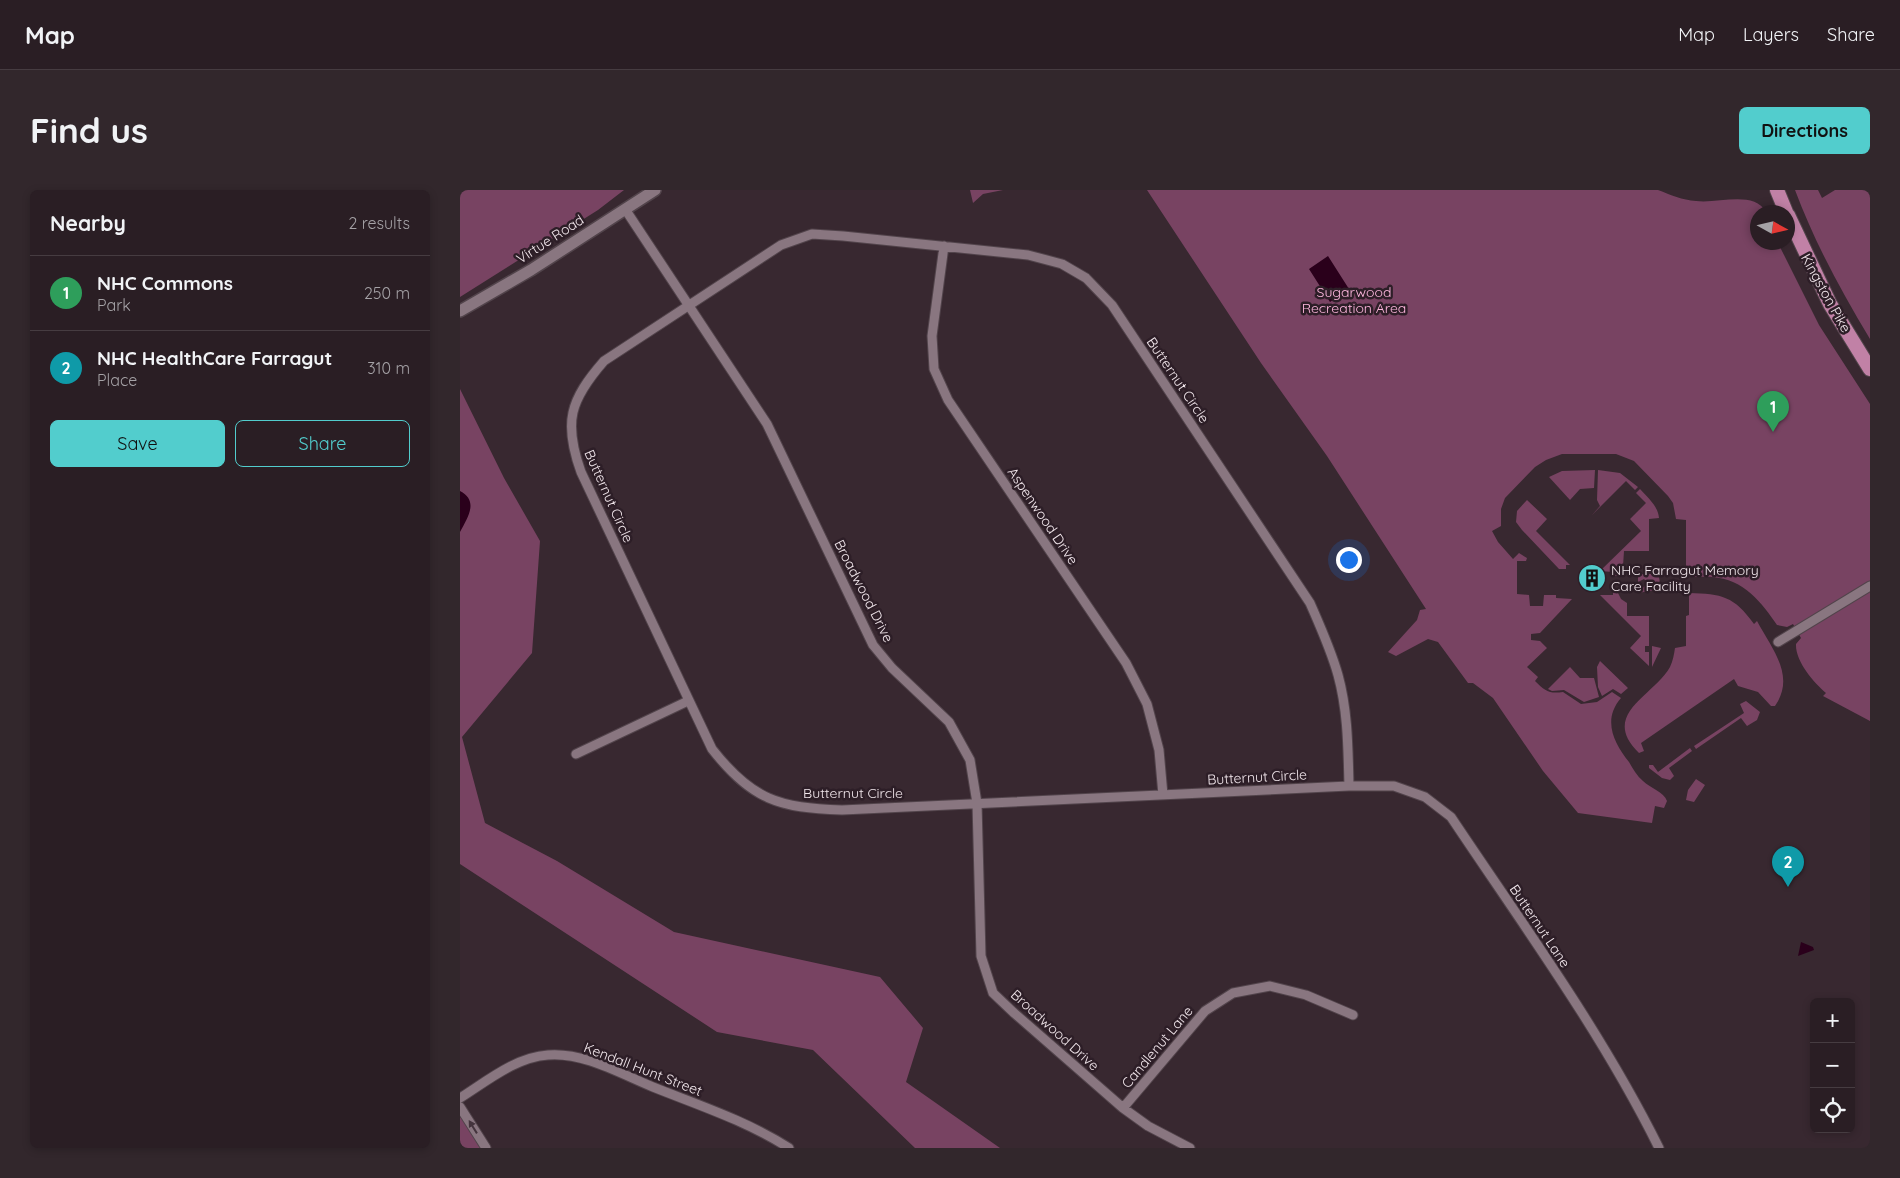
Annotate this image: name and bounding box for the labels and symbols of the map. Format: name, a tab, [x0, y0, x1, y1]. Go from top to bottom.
north arrow	[1750, 205, 1795, 250]
street label: Virtue Road	[513, 211, 587, 267]
street label: Kingston Pike	[1797, 251, 1855, 336]
park label: Sugarwood Recreation Area	[1302, 283, 1406, 317]
street label: Butternut Circle	[1143, 334, 1213, 427]
pin: 1	[1757, 391, 1789, 432]
street label: Butternut Circle	[580, 447, 638, 545]
street label: Aspenwood Drive	[1004, 464, 1082, 568]
street label: Broadwood Drive	[830, 537, 898, 646]
your location	[1336, 547, 1362, 573]
place label: NHC Farragut Memory Care Facility	[1611, 561, 1759, 595]
building icon: NHC Farragut Memory Care Facility	[1577, 563, 1607, 593]
street label: Butternut Circle	[1207, 765, 1307, 789]
street label: Butternut Circle	[803, 784, 903, 802]
pin: 2	[1772, 846, 1804, 887]
street label: Butternut Lane	[1506, 881, 1574, 971]
street label: Broadwood Drive	[1007, 985, 1103, 1075]
street label: Candlenut Lane	[1117, 1002, 1197, 1092]
street label: Kendall Hunt Street	[581, 1038, 705, 1100]
one-way arrow	[468, 1121, 478, 1134]

